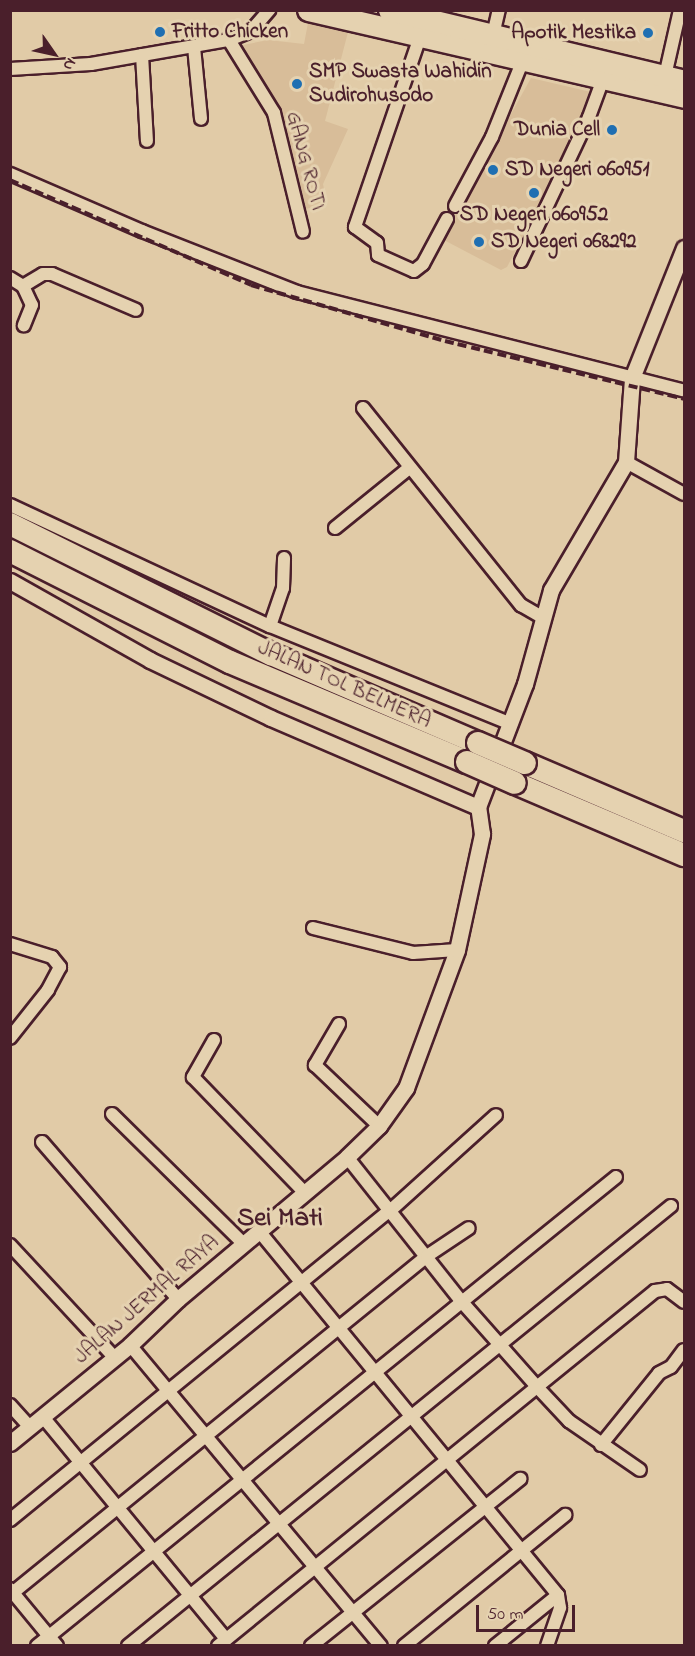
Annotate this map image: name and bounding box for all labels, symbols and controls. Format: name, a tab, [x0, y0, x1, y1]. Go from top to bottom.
place label: Fritto Chicken	[172, 19, 288, 45]
place label: Apotik Mestika	[511, 20, 636, 46]
north arrow	[24, 24, 84, 84]
marker: Fritto Chicken	[153, 25, 167, 39]
marker: Apotik Mestika	[641, 26, 655, 40]
text: N	[56, 53, 82, 75]
place label: SMP Swasta Wahidin Sudirohusodo	[309, 59, 492, 109]
marker: SMP Swasta Wahidin Sudirohusodo	[290, 77, 304, 91]
street label: GANG ROTI	[280, 109, 330, 213]
place label: Dunia Cell	[514, 117, 600, 143]
marker: Dunia Cell	[605, 123, 619, 137]
place label: SD Negeri 060951	[505, 157, 650, 183]
marker: SD Negeri 060951	[486, 163, 500, 177]
marker: SD Negeri 060952	[527, 186, 541, 200]
place label: SD Negeri 060952	[460, 202, 608, 228]
place label: SD Negeri 068292	[491, 229, 637, 255]
marker: SD Negeri 068292	[472, 235, 486, 249]
street label: JALAN TOL BELMERA	[254, 635, 434, 735]
district label: Sei Mati	[237, 1203, 323, 1235]
street label: JALAN JERMAL RAYA	[69, 1230, 225, 1370]
scale bar	[479, 1593, 578, 1631]
text: 50 m	[487, 1602, 524, 1628]

